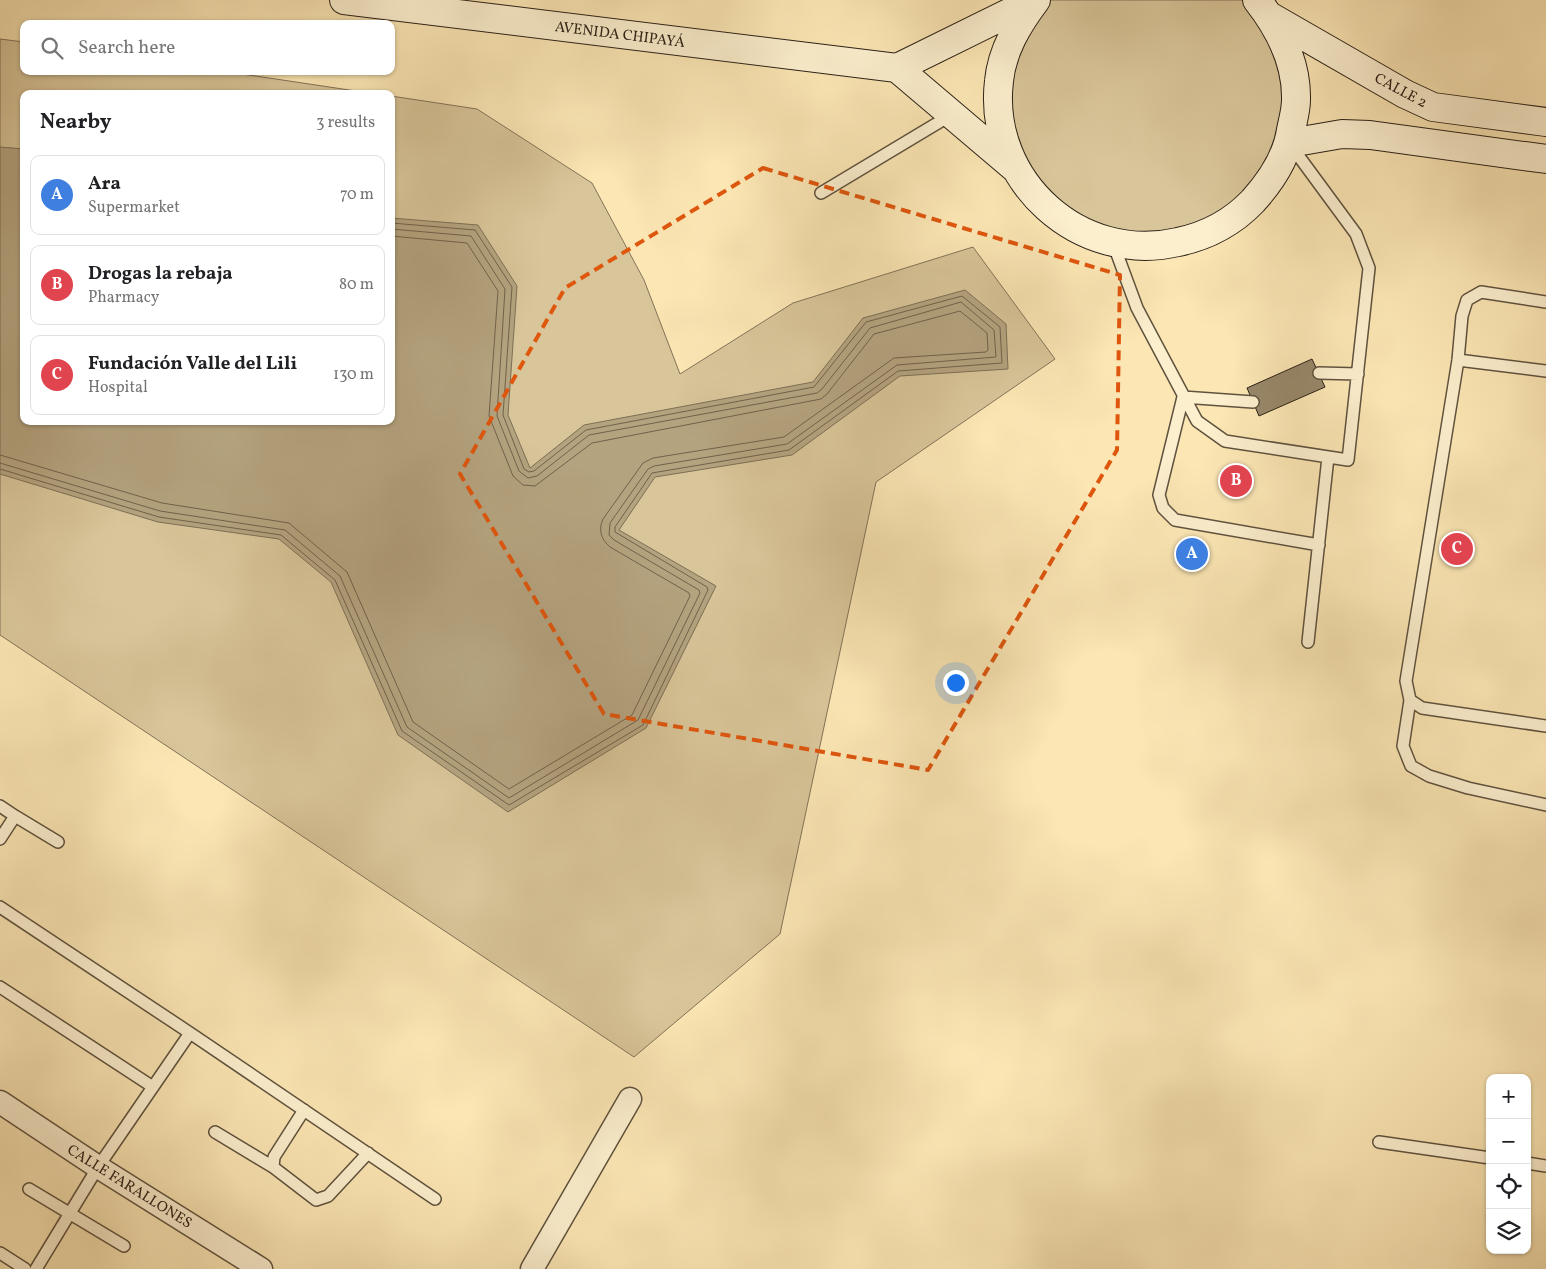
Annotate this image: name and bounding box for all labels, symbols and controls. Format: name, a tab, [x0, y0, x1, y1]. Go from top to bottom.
street label: AVENIDA CHIPAYÁ	[554, 17, 687, 54]
search box	[20, 20, 395, 75]
icon: search	[38, 34, 66, 62]
text: Search here	[78, 35, 175, 61]
street label: CALLE 2	[1370, 69, 1430, 114]
text: Nearby	[40, 108, 111, 137]
text: 3 results	[316, 112, 375, 134]
text: Ara	[88, 171, 121, 197]
text: A	[51, 184, 63, 206]
text: 70 m	[340, 184, 374, 206]
text: Supermarket	[88, 197, 180, 219]
text: Drogas la rebaja	[88, 261, 233, 287]
text: B	[52, 274, 62, 296]
text: 80 m	[339, 274, 374, 296]
text: Pharmacy	[88, 287, 159, 309]
text: Fundación Valle del Lili	[88, 351, 297, 377]
text: C	[52, 364, 62, 386]
text: 130 m	[333, 364, 374, 386]
text: Hospital	[88, 377, 148, 399]
pin: B	[1220, 462, 1252, 500]
pin: C	[1441, 530, 1473, 568]
pin: A	[1176, 535, 1208, 573]
your location	[943, 670, 969, 696]
map controls	[1486, 1074, 1531, 1254]
button: +	[1486, 1074, 1531, 1119]
button: −	[1486, 1119, 1531, 1164]
street label: CALLE FARALLONES	[63, 1140, 196, 1234]
button: locate	[1486, 1164, 1531, 1209]
button: layers	[1486, 1209, 1531, 1254]

